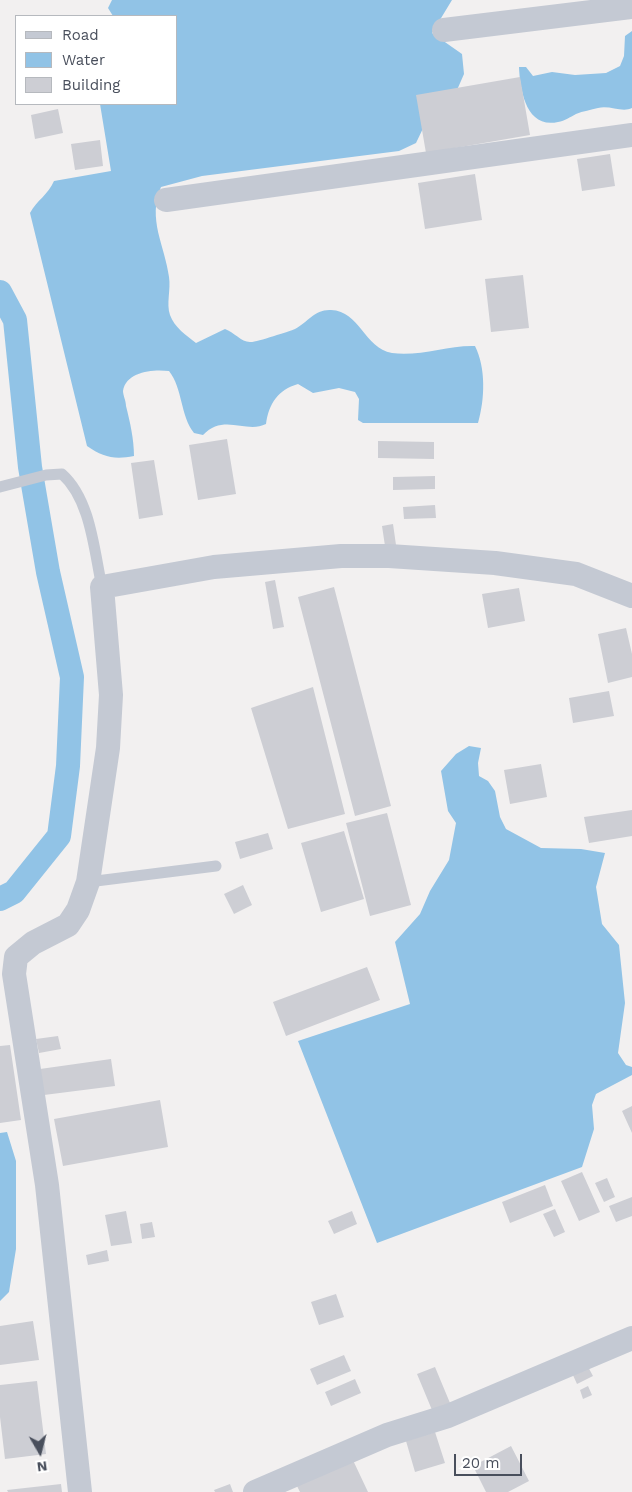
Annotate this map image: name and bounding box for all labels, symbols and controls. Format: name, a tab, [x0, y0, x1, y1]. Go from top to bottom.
legend	[15, 15, 178, 105]
text: Road	[62, 26, 99, 44]
text: Water	[62, 51, 105, 69]
text: Building	[62, 76, 120, 94]
north arrow	[15, 1427, 65, 1477]
scale bar	[457, 1444, 524, 1476]
text: 20 m	[462, 1454, 500, 1472]
text: N	[36, 1458, 48, 1475]

